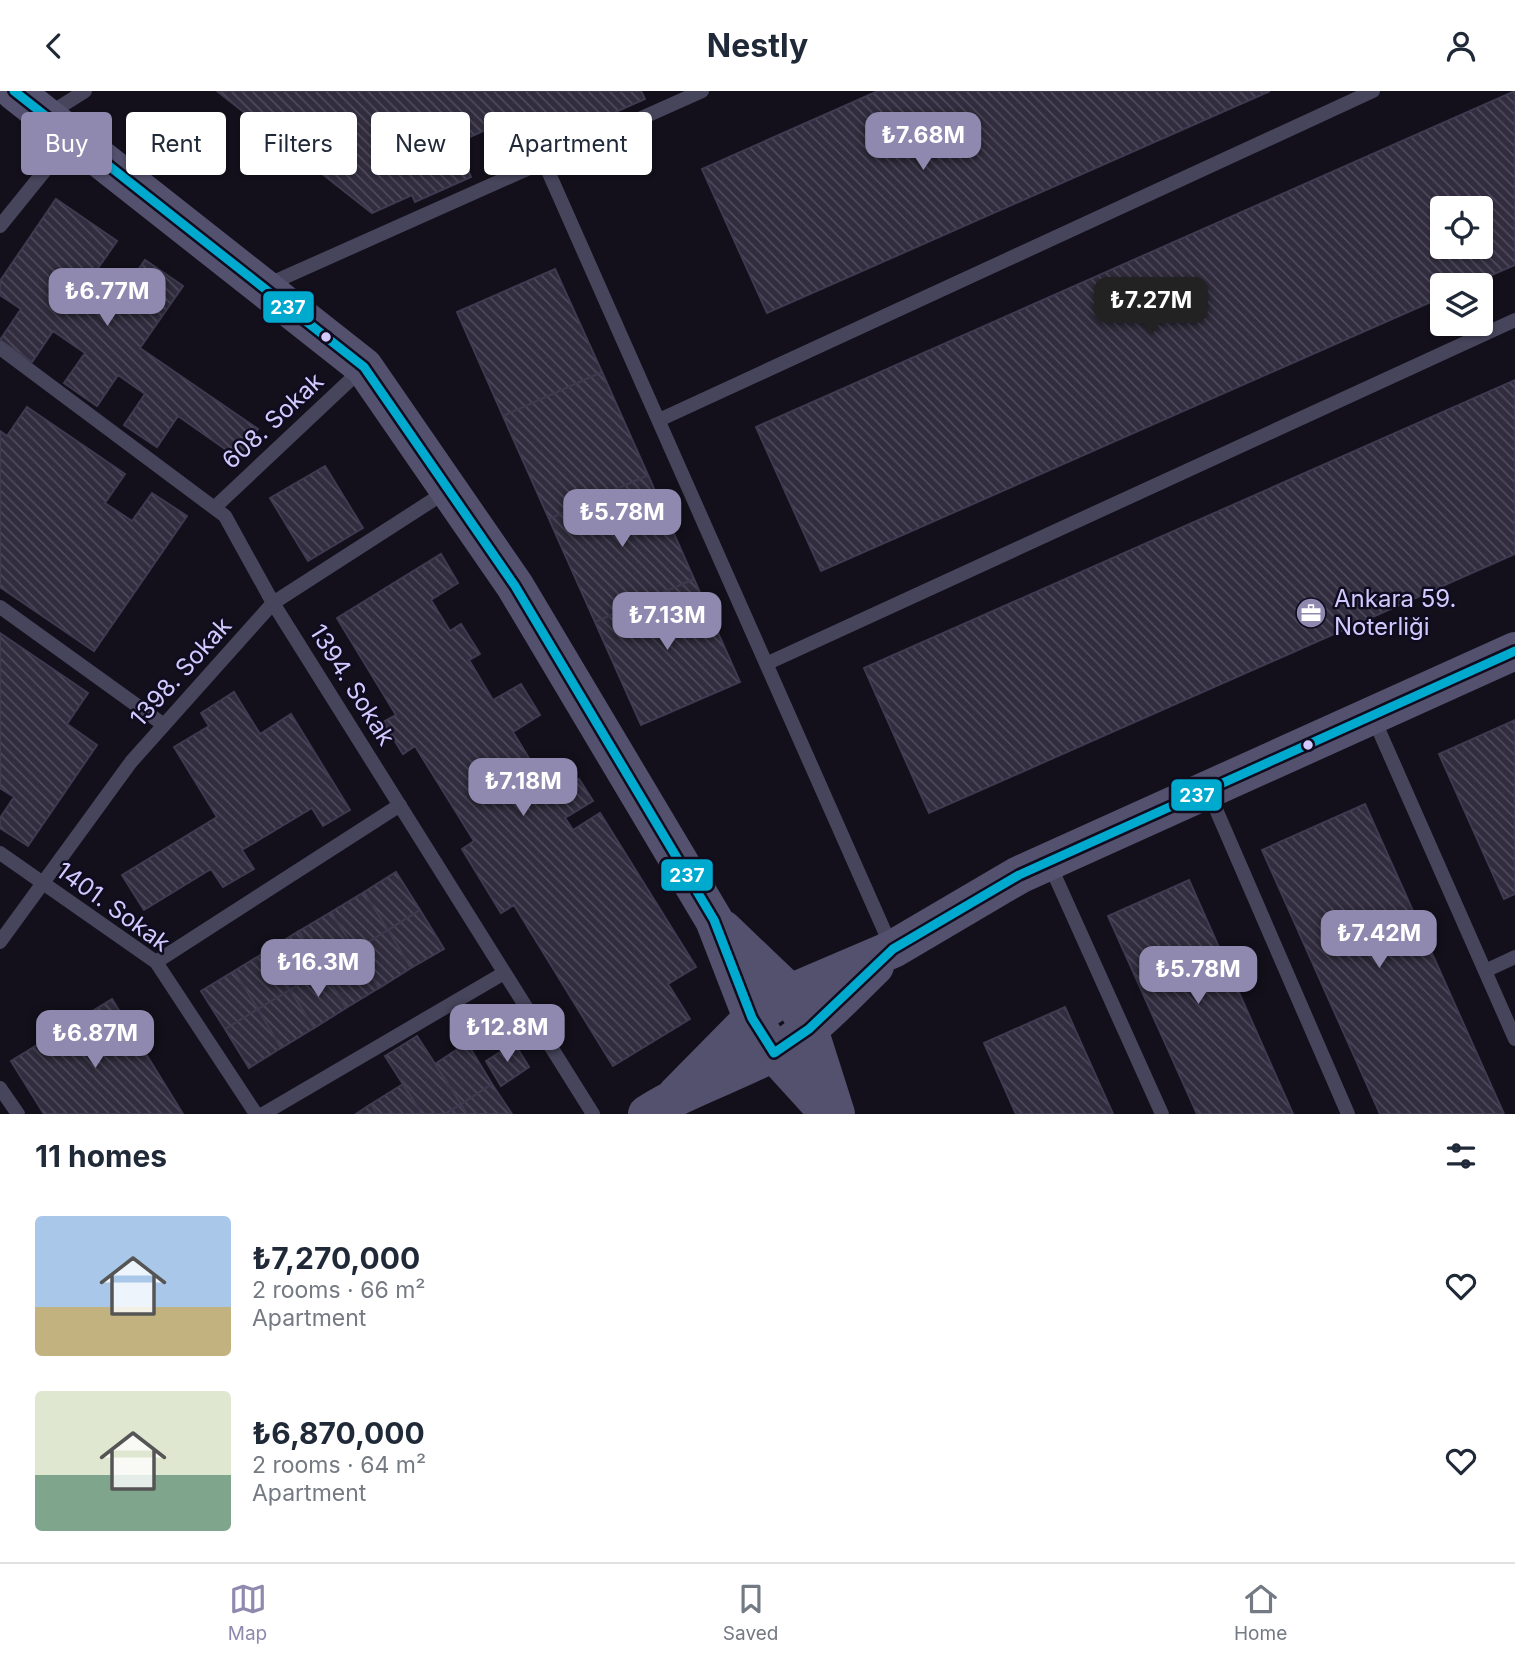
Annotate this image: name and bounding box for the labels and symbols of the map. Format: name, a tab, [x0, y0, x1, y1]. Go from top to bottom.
pin: ₺7.68M	[866, 113, 980, 172]
pin: ₺6.77M	[50, 268, 164, 328]
pin: ₺7.27M	[1094, 278, 1208, 337]
line badge: 237	[262, 290, 315, 324]
text: 237	[270, 296, 306, 319]
unlabelled marker	[319, 330, 333, 344]
street label: 608. Sokak	[216, 367, 329, 475]
pin: ₺5.78M	[565, 489, 679, 549]
place label: Ankara 59. Noterliği	[1334, 584, 1456, 641]
pin: ₺7.13M	[610, 593, 724, 652]
office icon: Ankara 59. Noterliği	[1294, 596, 1328, 630]
street label: 1398. Sokak	[124, 611, 237, 732]
street label: 1394. Sokak	[304, 619, 401, 751]
unlabelled marker	[1301, 738, 1315, 752]
pin: ₺7.18M	[466, 759, 580, 818]
line badge: 237	[1170, 778, 1223, 812]
text: 237	[1179, 784, 1215, 807]
street label: 1401. Sokak	[51, 856, 176, 958]
line badge: 237	[660, 858, 714, 892]
text: 237	[669, 864, 705, 887]
pin: ₺7.42M	[1322, 911, 1436, 970]
pin: ₺16.3M	[261, 939, 375, 999]
pin: ₺5.78M	[1141, 947, 1255, 1006]
pin: ₺12.8M	[450, 1005, 564, 1064]
pin: ₺6.87M	[38, 1011, 152, 1070]

